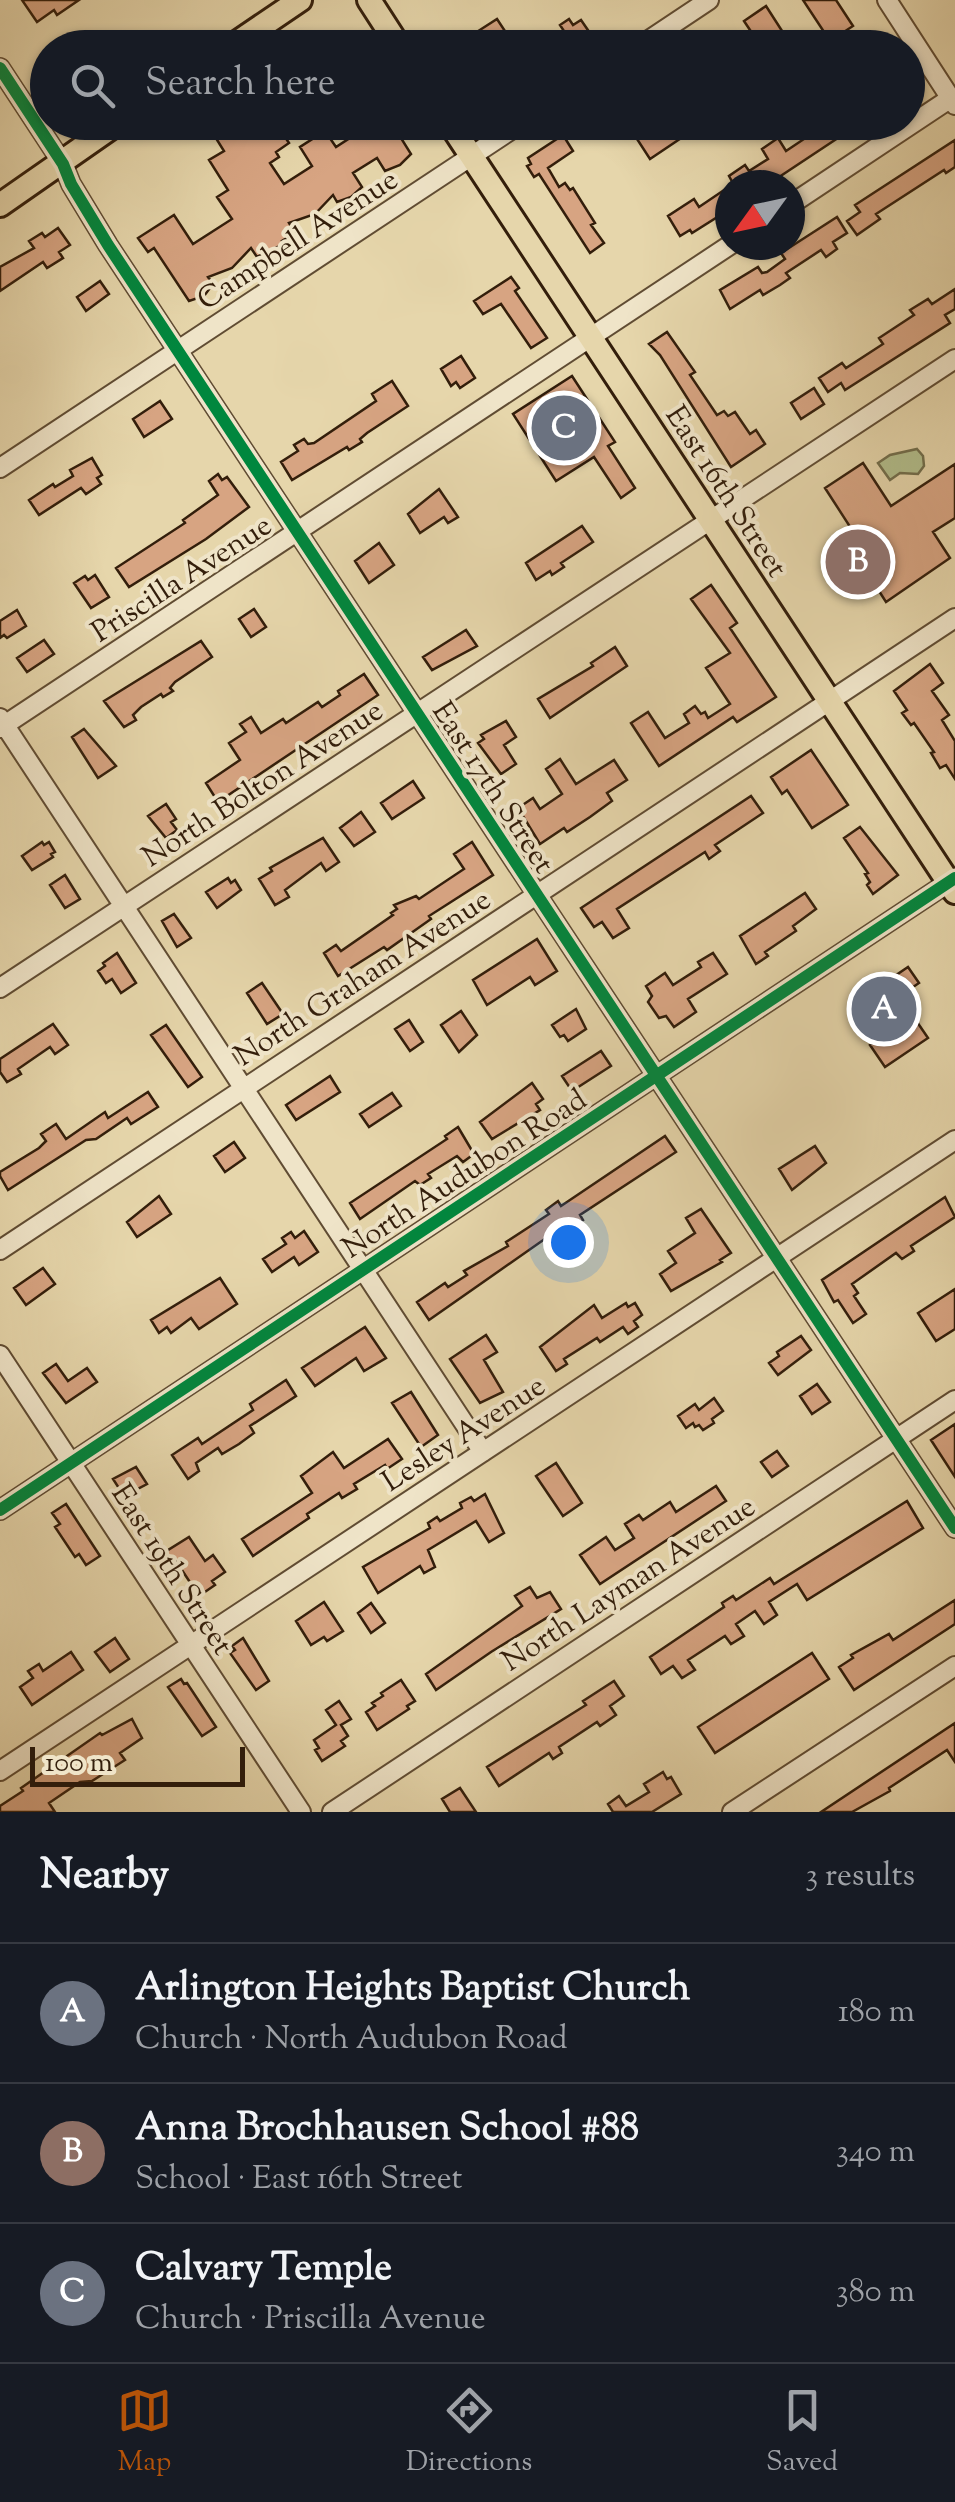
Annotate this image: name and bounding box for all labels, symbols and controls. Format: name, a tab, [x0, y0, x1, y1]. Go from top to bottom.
search box	[30, 30, 925, 140]
icon: search	[65, 58, 120, 113]
text: Search here	[145, 58, 336, 112]
street label: Campbell Avenue	[189, 160, 407, 322]
north arrow	[715, 170, 805, 260]
pin: C	[532, 390, 596, 466]
street label: East 16th Street	[653, 398, 797, 587]
street label: Priscilla Avenue	[84, 506, 281, 655]
pin: B	[826, 524, 890, 600]
street label: North Bolton Avenue	[134, 691, 392, 879]
street label: East 17th Street	[420, 694, 564, 883]
street label: North Graham Avenue	[227, 880, 500, 1078]
pin: A	[852, 972, 916, 1046]
street label: North Audubon Road	[335, 1080, 596, 1270]
your location	[543, 1217, 594, 1268]
street label: Lesley Avenue	[374, 1366, 555, 1504]
street label: East 19th Street	[99, 1476, 242, 1664]
street label: North Layman Avenue	[494, 1487, 765, 1683]
scale bar	[30, 1742, 245, 1786]
text: 100 m	[45, 1744, 113, 1784]
text: Nearby	[40, 1847, 169, 1907]
text: 3 results	[805, 1854, 915, 1900]
text: Arlington Heights Baptist Church	[135, 1963, 690, 2017]
text: A	[60, 1990, 85, 2036]
text: 180 m	[838, 1990, 915, 2036]
text: Church · North Audubon Road	[135, 2017, 568, 2063]
text: Anna Brochhausen School #88	[135, 2103, 639, 2157]
text: B	[62, 2130, 83, 2176]
text: 340 m	[836, 2130, 915, 2176]
text: School · East 16th Street	[135, 2157, 463, 2203]
text: Calvary Temple	[135, 2243, 392, 2297]
text: C	[60, 2270, 85, 2316]
text: 380 m	[836, 2270, 915, 2316]
text: Church · Priscilla Avenue	[135, 2297, 486, 2343]
tab: Map	[117, 2383, 172, 2483]
tab: Directions	[406, 2383, 532, 2483]
tab: Saved	[766, 2383, 838, 2483]

